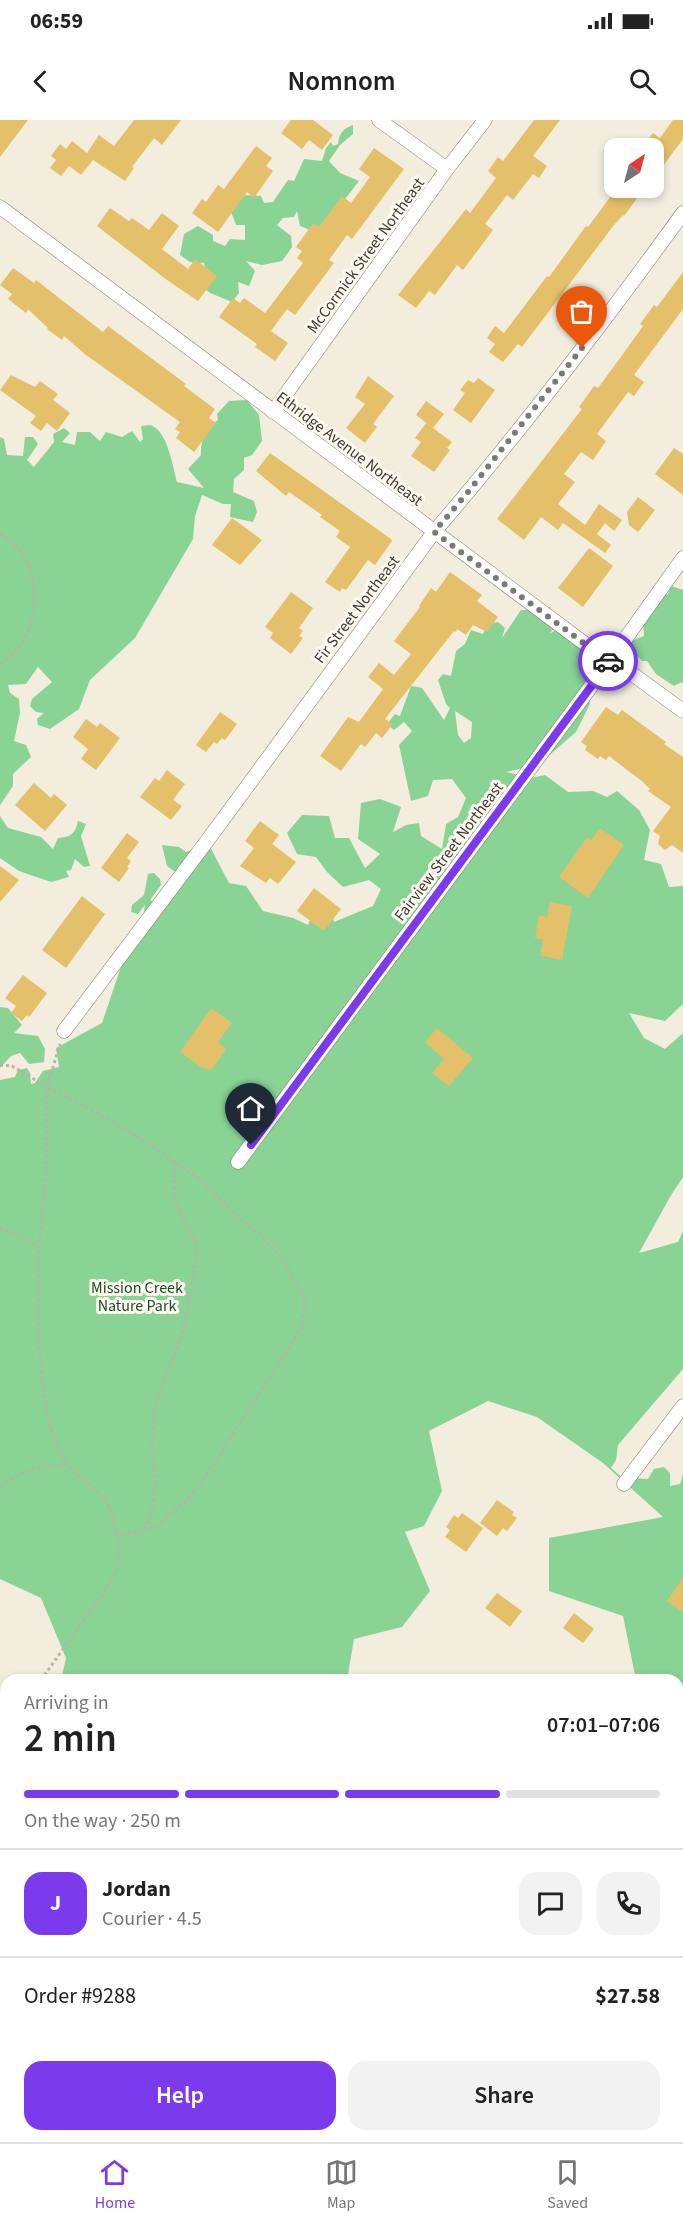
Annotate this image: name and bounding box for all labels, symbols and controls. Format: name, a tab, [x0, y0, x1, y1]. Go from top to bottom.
text: 06:59	[30, 5, 83, 37]
text: Nomnom	[287, 62, 396, 101]
icon: back	[24, 65, 57, 98]
icon: search	[626, 65, 659, 98]
north arrow	[604, 138, 664, 198]
map controls	[604, 138, 664, 198]
street label: McCormick Street Northeast	[302, 173, 430, 338]
pin	[556, 286, 607, 348]
icon: bag	[565, 295, 598, 328]
street label: Ethridge Avenue Northeast	[272, 386, 428, 512]
street label: Fir Street Northeast	[309, 551, 405, 668]
courier	[578, 631, 638, 691]
icon: car	[592, 645, 625, 678]
street label: Fairview Street Northeast	[389, 777, 509, 926]
pin	[225, 1083, 276, 1145]
icon: home	[234, 1092, 267, 1125]
park label: Mission Creek Nature Park	[91, 1277, 183, 1317]
text: Arriving in	[24, 1689, 109, 1717]
text: 07:01–07:06	[547, 1709, 660, 1741]
text: 2 min	[24, 1711, 117, 1767]
text: On the way · 250 m	[24, 1807, 181, 1835]
button: chat	[519, 1872, 582, 1935]
button: phone	[597, 1872, 660, 1935]
text: Jordan	[102, 1873, 171, 1905]
text: J	[50, 1887, 61, 1919]
text: Courier · 4.5	[102, 1905, 202, 1933]
text: Order #9288	[24, 1980, 136, 2012]
text: $27.58	[595, 1980, 660, 2012]
button: Help	[24, 2061, 336, 2130]
button: Share	[348, 2061, 660, 2130]
tab: Home	[95, 2156, 135, 2214]
tab: Map	[325, 2156, 358, 2214]
tab: Saved	[547, 2156, 588, 2214]

